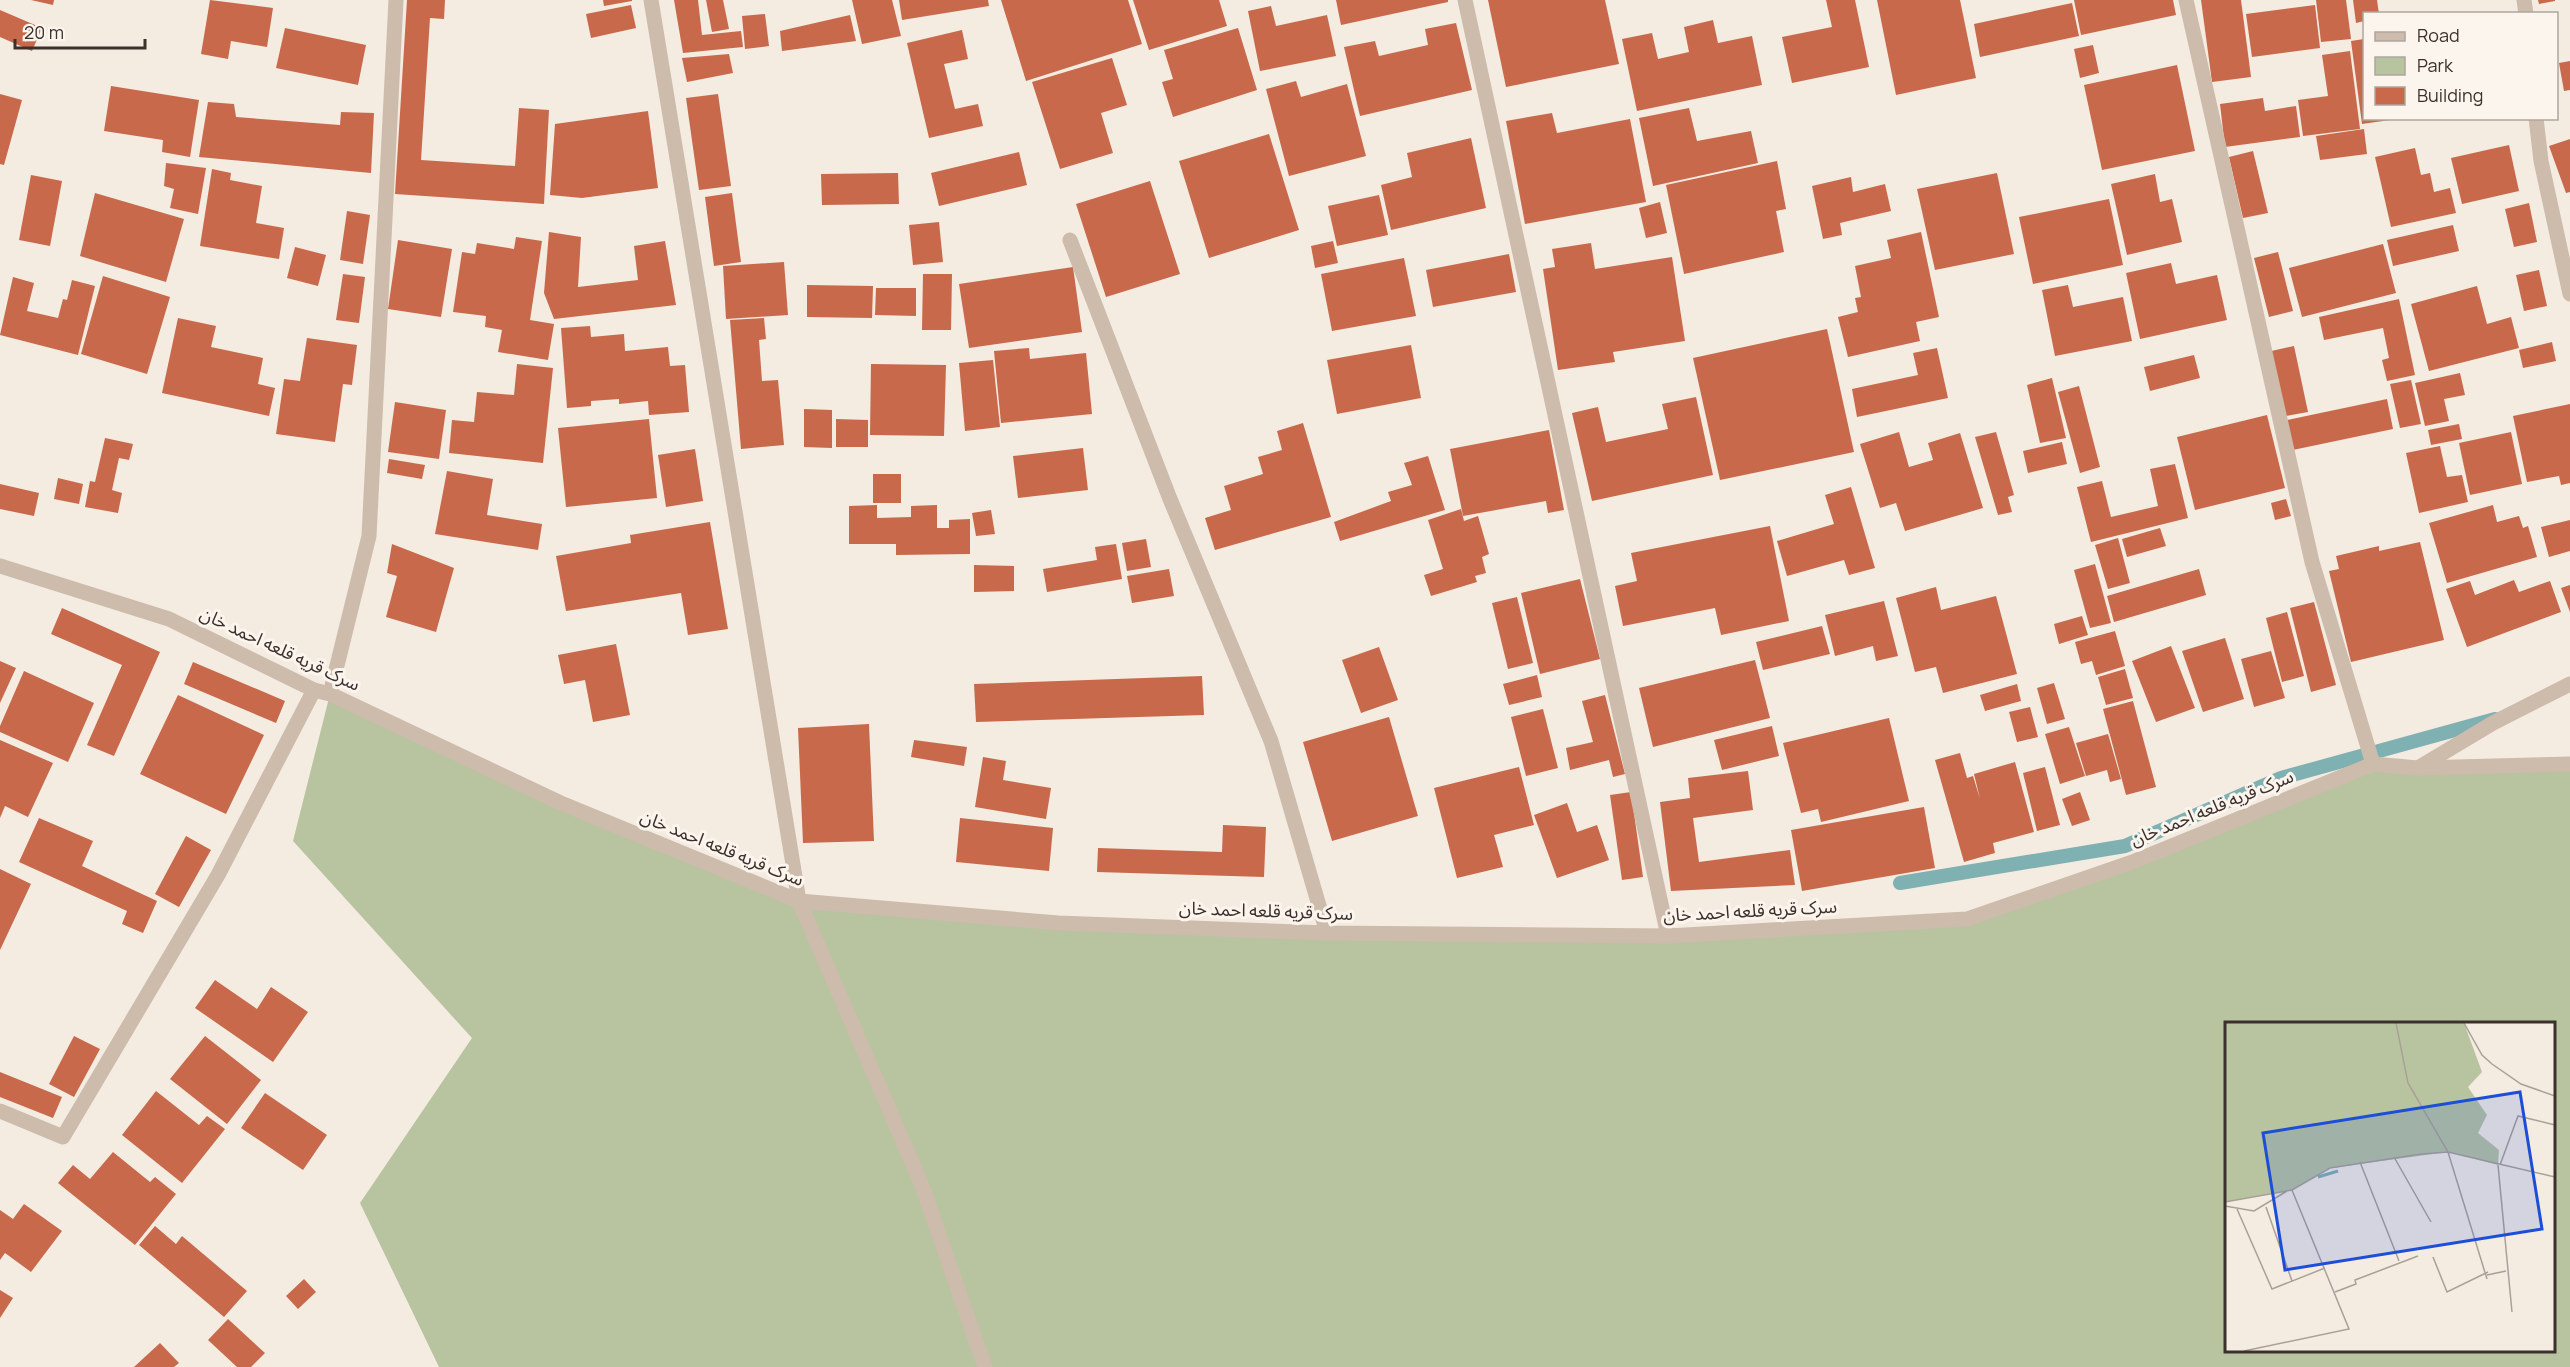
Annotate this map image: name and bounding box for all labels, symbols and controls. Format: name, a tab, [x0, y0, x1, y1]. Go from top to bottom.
scale bar	[15, 12, 146, 50]
legend	[2363, 12, 2558, 120]
text: 20 m	[24, 20, 64, 44]
text: Road	[2417, 23, 2460, 47]
text: Park	[2417, 53, 2454, 77]
text: Building	[2417, 83, 2483, 107]
street label: سرک قریه قلعه احمد خان	[196, 600, 364, 696]
street label: سرک قریه قلعه احمد خان	[2126, 763, 2297, 851]
street label: سرک قریه قلعه احمد خان	[637, 803, 808, 891]
street label: سرک قریه قلعه احمد خان	[1662, 893, 1837, 927]
street label: سرک قریه قلعه احمد خان	[1179, 895, 1353, 925]
inset map	[2225, 1022, 2555, 1352]

